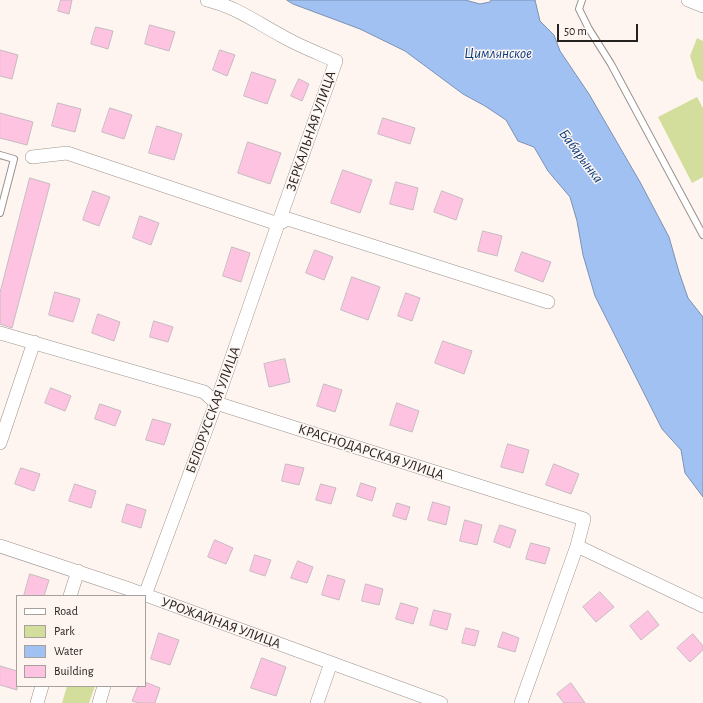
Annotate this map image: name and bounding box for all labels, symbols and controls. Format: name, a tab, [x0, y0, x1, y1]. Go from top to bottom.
scale bar	[559, 16, 640, 42]
text: 50 m	[564, 25, 587, 37]
water label: Цимлянское	[464, 44, 532, 62]
street label: ЗЕРКАЛЬНАЯ УЛИЦА	[283, 69, 339, 193]
water label: Бабарынка	[555, 125, 607, 187]
street label: БЕЛОРУССКАЯ УЛИЦА	[182, 344, 244, 476]
street label: КРАСНОДАРСКАЯ УЛИЦА	[296, 420, 446, 484]
street label: УРОЖАЙНАЯ УЛИЦА	[159, 594, 283, 652]
legend	[16, 595, 146, 687]
text: Road	[54, 605, 78, 617]
text: Park	[54, 625, 75, 637]
text: Water	[54, 645, 83, 657]
text: Building	[54, 665, 94, 677]

